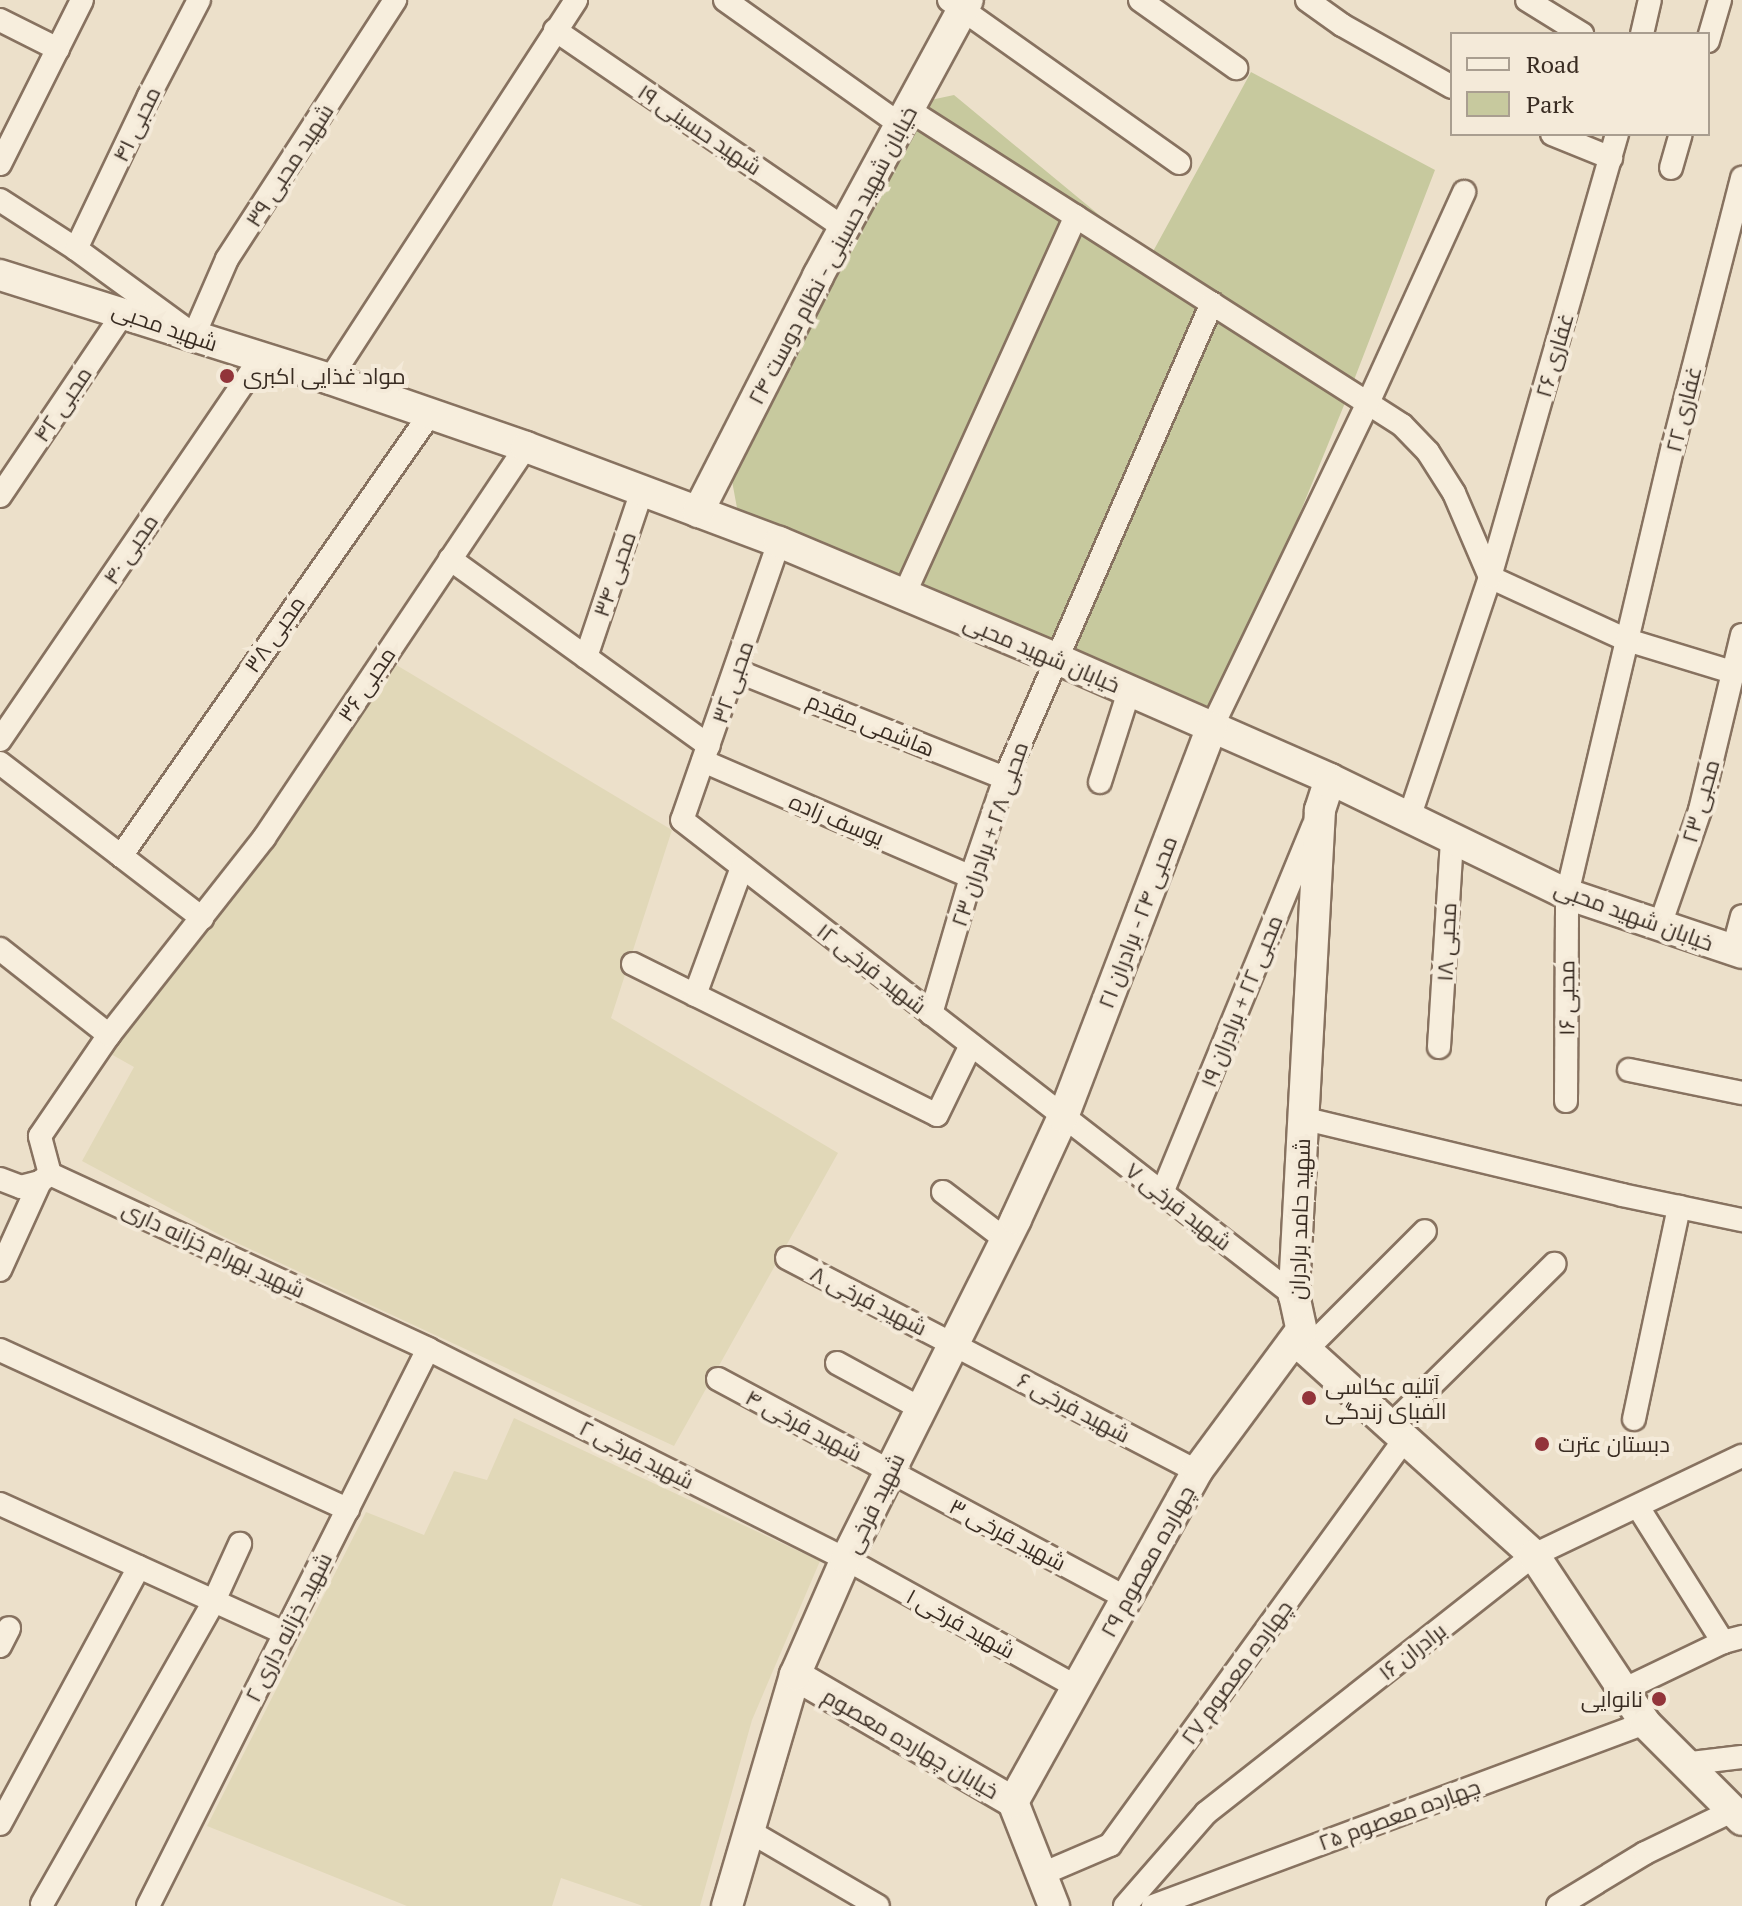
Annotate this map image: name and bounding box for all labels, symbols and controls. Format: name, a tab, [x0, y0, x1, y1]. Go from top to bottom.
legend	[1450, 32, 1710, 136]
text: Road	[1526, 48, 1580, 80]
street label: شهید حسینی ۱۹	[633, 78, 767, 180]
street label: محبی ۴۱	[107, 82, 165, 166]
text: Park	[1526, 88, 1574, 120]
street label: شهید محبی ۳۹	[239, 99, 339, 231]
street label: خیابان شهید حسینی - نظام دوست ۲۴	[742, 101, 922, 409]
street label: شهید محبی	[109, 296, 221, 356]
street label: غفاری ۲۶	[1529, 310, 1579, 400]
street label: محبی ۴۲	[27, 361, 97, 447]
place label: مواد غذایی اکبری	[243, 363, 406, 389]
street label: غفاری ۲۲	[1660, 363, 1706, 455]
marker: مواد غذایی اکبری	[218, 367, 236, 385]
street label: محبی ۴۰	[97, 509, 163, 589]
street label: محبی ۳۴	[587, 528, 641, 620]
street label: محبی ۳۸	[238, 591, 310, 677]
street label: خیابان شهید محبی	[960, 608, 1124, 698]
street label: محبی ۳۲	[706, 637, 758, 727]
street label: محبی ۳۶	[332, 642, 400, 726]
street label: هاشمی مقدم	[803, 686, 939, 762]
street label: محبی ۲۸ + برادران ۲۳	[945, 738, 1033, 930]
street label: محبی ۲۳	[1676, 756, 1724, 846]
street label: یوسف زاده	[786, 787, 888, 851]
street label: محبی ۲۴ - برادران ۲۱	[1092, 831, 1182, 1013]
street label: خیابان شهید محبی	[1551, 874, 1717, 956]
street label: محبی ۱۸	[1431, 902, 1461, 982]
street label: محبی ۲۲ + برادران ۱۹	[1194, 911, 1288, 1091]
street label: شهید فرخی ۱۲	[812, 917, 932, 1019]
street label: محبی ۱۶	[1553, 960, 1579, 1036]
street label: شهید حامد برادران	[1283, 1138, 1315, 1300]
street label: شهید فرخی ۷	[1121, 1157, 1237, 1255]
street label: شهید بهرام خزانه داری	[118, 1195, 310, 1303]
street label: شهید فرخی ۸	[806, 1259, 932, 1341]
street label: شهید فرخی ۶	[1013, 1366, 1135, 1448]
place label: آتلیه عکاسی الفبای زندگی	[1325, 1372, 1447, 1424]
street label: شهید فرخی ۴	[741, 1383, 867, 1467]
marker: آتلیه عکاسی الفبای زندگی	[1300, 1389, 1318, 1407]
street label: شهید فرخی ۲	[575, 1414, 699, 1494]
place label: دبستان عترت	[1558, 1431, 1670, 1457]
marker: دبستان عترت	[1533, 1435, 1551, 1453]
street label: شهید فرخی	[838, 1449, 910, 1557]
street label: چهارده معصوم ۲۹	[1094, 1480, 1200, 1642]
street label: شهید فرخی ۳	[945, 1492, 1071, 1576]
street label: شهید خزانه داری ۲	[239, 1548, 337, 1706]
street label: شهید فرخی ۱	[902, 1582, 1020, 1664]
street label: چهارده معصوم ۲۷	[1175, 1595, 1297, 1749]
street label: برادران ۱۶	[1373, 1617, 1451, 1685]
street label: خیابان چهارده معصوم	[818, 1682, 1004, 1804]
place label: نانوایی	[1581, 1686, 1643, 1712]
marker: نانوایی	[1650, 1690, 1668, 1708]
street label: چهارده معصوم ۲۵	[1315, 1772, 1483, 1856]

